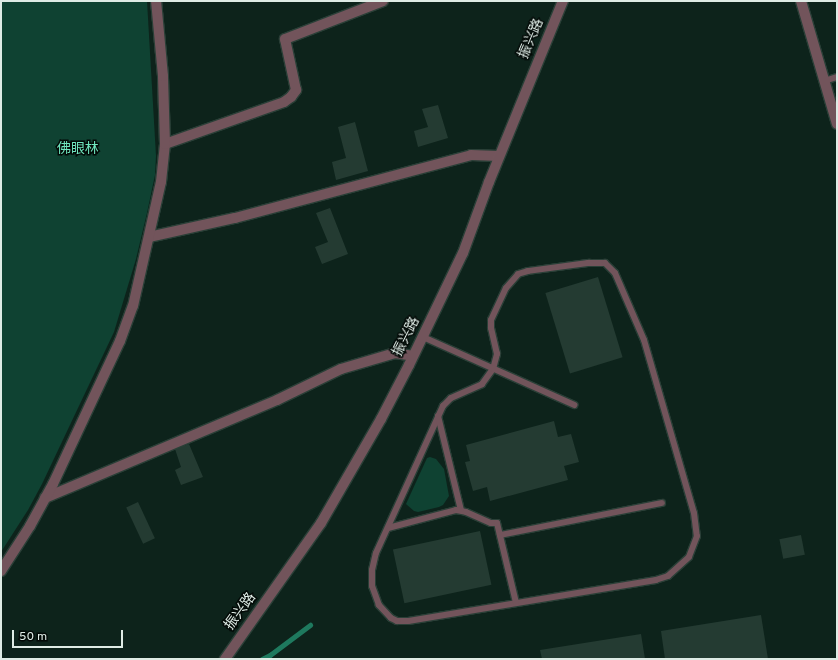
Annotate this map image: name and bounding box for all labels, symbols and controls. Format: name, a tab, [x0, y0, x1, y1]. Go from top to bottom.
street label: 振兴路	[516, 16, 548, 62]
park label: 佛眼林	[57, 142, 99, 158]
street label: 振兴路	[390, 314, 424, 360]
street label: 振兴路	[222, 590, 260, 634]
scale bar	[14, 622, 125, 648]
text: 50 m	[19, 629, 47, 645]

